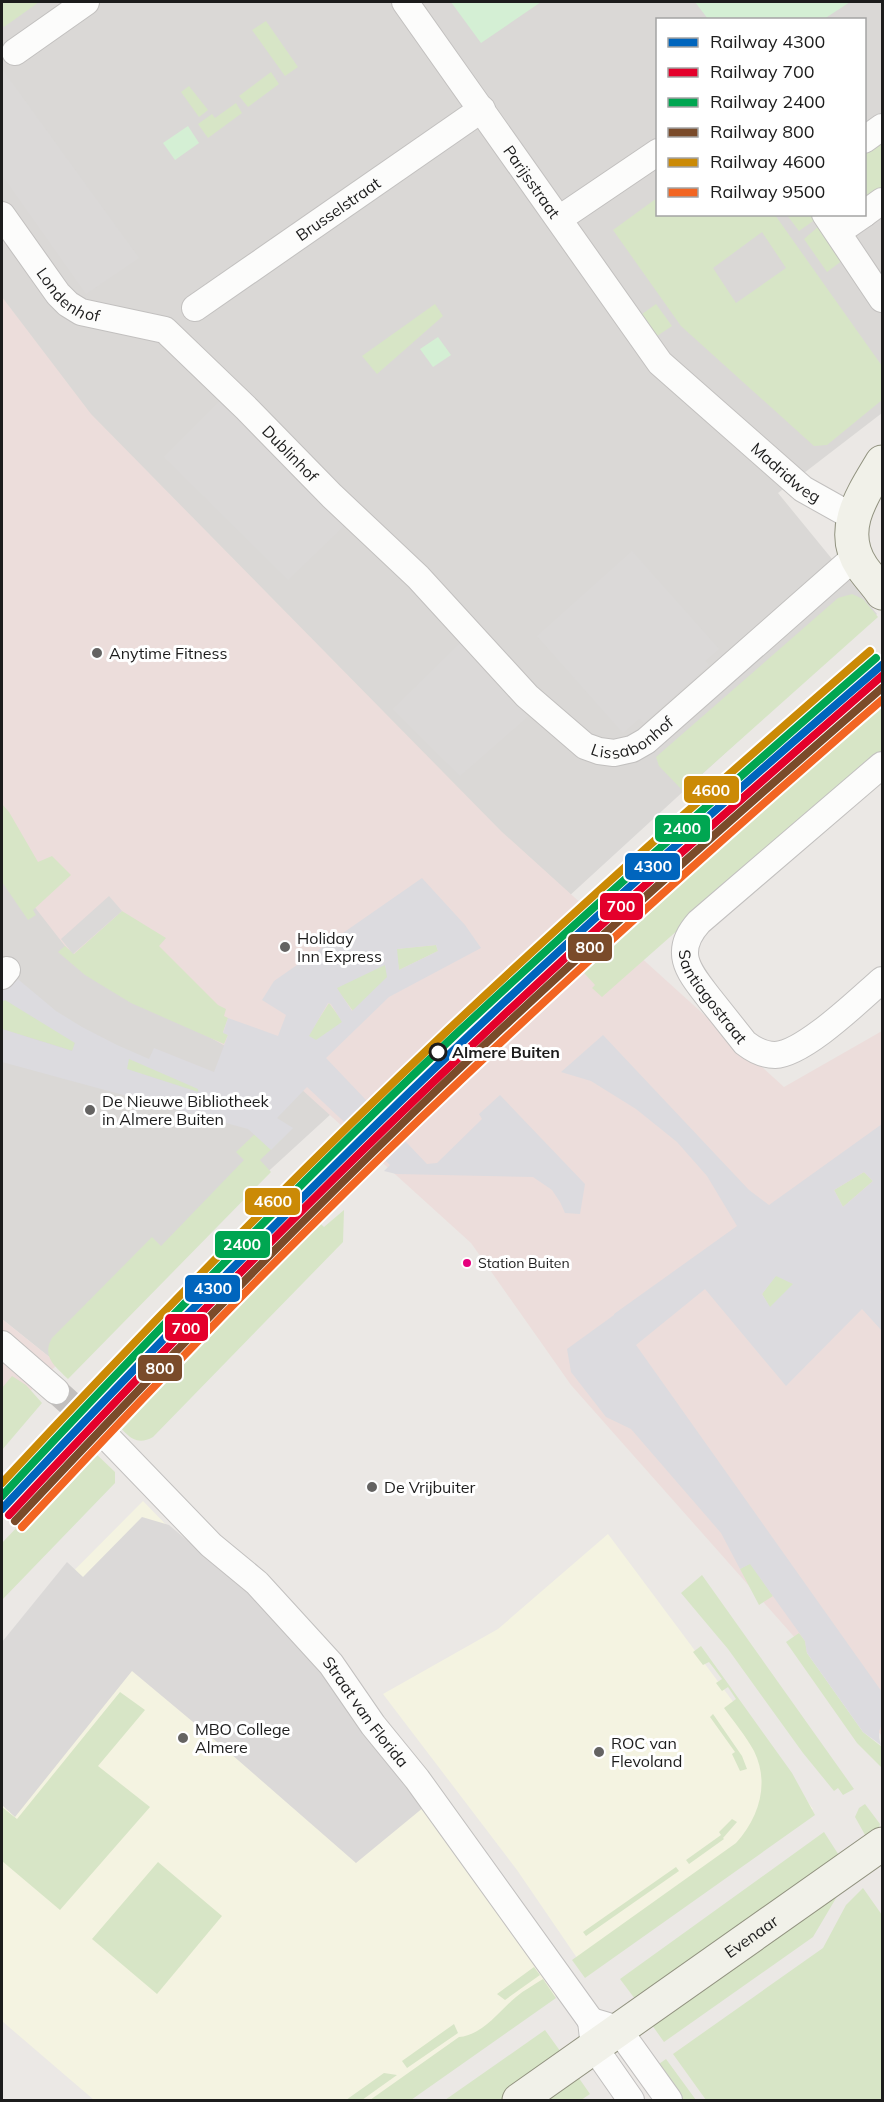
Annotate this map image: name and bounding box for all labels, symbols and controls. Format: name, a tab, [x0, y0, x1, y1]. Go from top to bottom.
legend	[656, 18, 866, 216]
text: Railway 4300	[710, 30, 825, 53]
text: Railway 700	[710, 60, 815, 83]
text: Railway 2400	[710, 90, 825, 113]
text: Railway 800	[710, 120, 815, 143]
street label: Parijsstraat	[499, 141, 565, 223]
text: Railway 4600	[710, 150, 825, 173]
street label: Brusselstraat	[292, 172, 384, 245]
text: Railway 9500	[710, 180, 825, 203]
street label: Londenhof	[32, 264, 102, 326]
street label: Dublinhof	[258, 421, 323, 486]
street label: Madridweg	[747, 438, 824, 507]
place label: Anytime Fitness	[109, 643, 227, 663]
marker: Anytime Fitness	[90, 646, 104, 660]
street label: Lissabonhof	[588, 711, 678, 763]
line badge: 4600	[683, 775, 740, 804]
text: 4600	[692, 780, 730, 800]
line badge: 2400	[654, 814, 711, 843]
text: 2400	[663, 818, 701, 838]
line badge: 4300	[624, 852, 681, 881]
text: 4300	[634, 856, 672, 876]
line badge: 700	[599, 892, 644, 921]
text: 700	[607, 896, 635, 916]
place label: Holiday Inn Express	[297, 928, 382, 966]
line badge: 800	[567, 933, 613, 962]
text: 800	[576, 937, 604, 957]
marker: Holiday Inn Express	[278, 940, 292, 954]
street label: Santiagostraat	[675, 949, 752, 1048]
place label: Almere Buiten	[452, 1042, 560, 1062]
marker: Almere Buiten	[429, 1043, 447, 1061]
place label: De Nieuwe Bibliotheek in Almere Buiten	[102, 1091, 270, 1129]
marker: De Nieuwe Bibliotheek in Almere Buiten	[83, 1103, 97, 1117]
line badge: 4600	[244, 1187, 301, 1216]
text: 4600	[254, 1191, 292, 1211]
line badge: 2400	[214, 1230, 271, 1259]
text: 2400	[223, 1234, 261, 1254]
place label: Station Buiten	[478, 1254, 570, 1272]
marker: Station Buiten	[461, 1257, 473, 1269]
line badge: 4300	[184, 1274, 241, 1303]
text: 4300	[194, 1278, 232, 1298]
line badge: 700	[164, 1313, 209, 1342]
text: 700	[172, 1318, 200, 1338]
line badge: 800	[137, 1354, 183, 1382]
text: 800	[146, 1358, 174, 1378]
place label: De Vrijbuiter	[384, 1477, 475, 1497]
marker: De Vrijbuiter	[365, 1480, 379, 1494]
street label: Straat van Florida	[319, 1652, 413, 1771]
place label: MBO College Almere	[195, 1719, 290, 1757]
marker: MBO College Almere	[176, 1731, 190, 1745]
place label: ROC van Flevoland	[611, 1733, 682, 1771]
marker: ROC van Flevoland	[592, 1745, 606, 1759]
street label: Evenaar	[720, 1911, 782, 1962]

